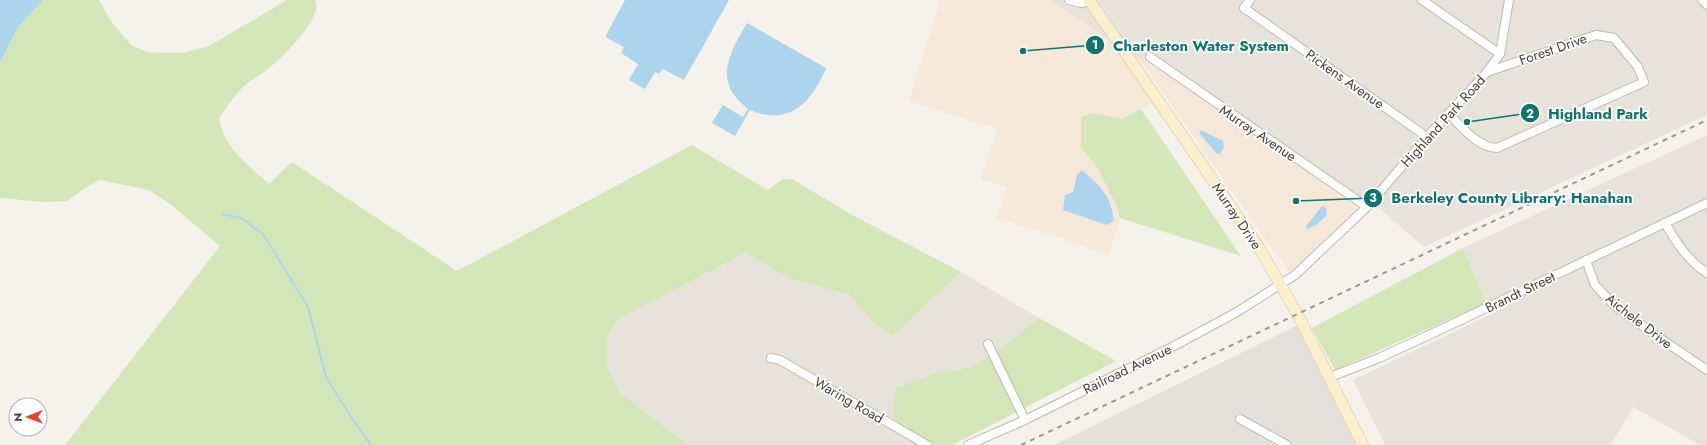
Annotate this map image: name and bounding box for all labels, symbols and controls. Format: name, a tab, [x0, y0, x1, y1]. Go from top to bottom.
street label: Forest Drive	[1516, 28, 1590, 70]
callout: Charleston Water System	[1085, 32, 1297, 59]
text: Charleston Water System	[1113, 35, 1289, 57]
text: 1	[1092, 36, 1098, 54]
street label: Pickens Avenue	[1302, 44, 1388, 114]
street label: Highland Park Road	[1396, 71, 1490, 171]
street label: Murray Avenue	[1216, 100, 1300, 166]
callout: Highland Park	[1520, 100, 1656, 127]
text: Highland Park	[1548, 103, 1648, 125]
text: 2	[1526, 105, 1534, 123]
street label: Murray Drive	[1207, 179, 1267, 253]
callout: Berkeley County Library: Hanahan	[1363, 184, 1641, 211]
text: Berkeley County Library: Hanahan	[1391, 187, 1633, 209]
text: 3	[1369, 189, 1377, 207]
street label: Brandt Street	[1482, 266, 1559, 318]
street label: Aichele Drive	[1601, 289, 1677, 353]
street label: Railroad Avenue	[1079, 339, 1175, 399]
street label: Waring Road	[810, 372, 888, 428]
north arrow	[8, 397, 48, 437]
text: N	[10, 413, 26, 422]

